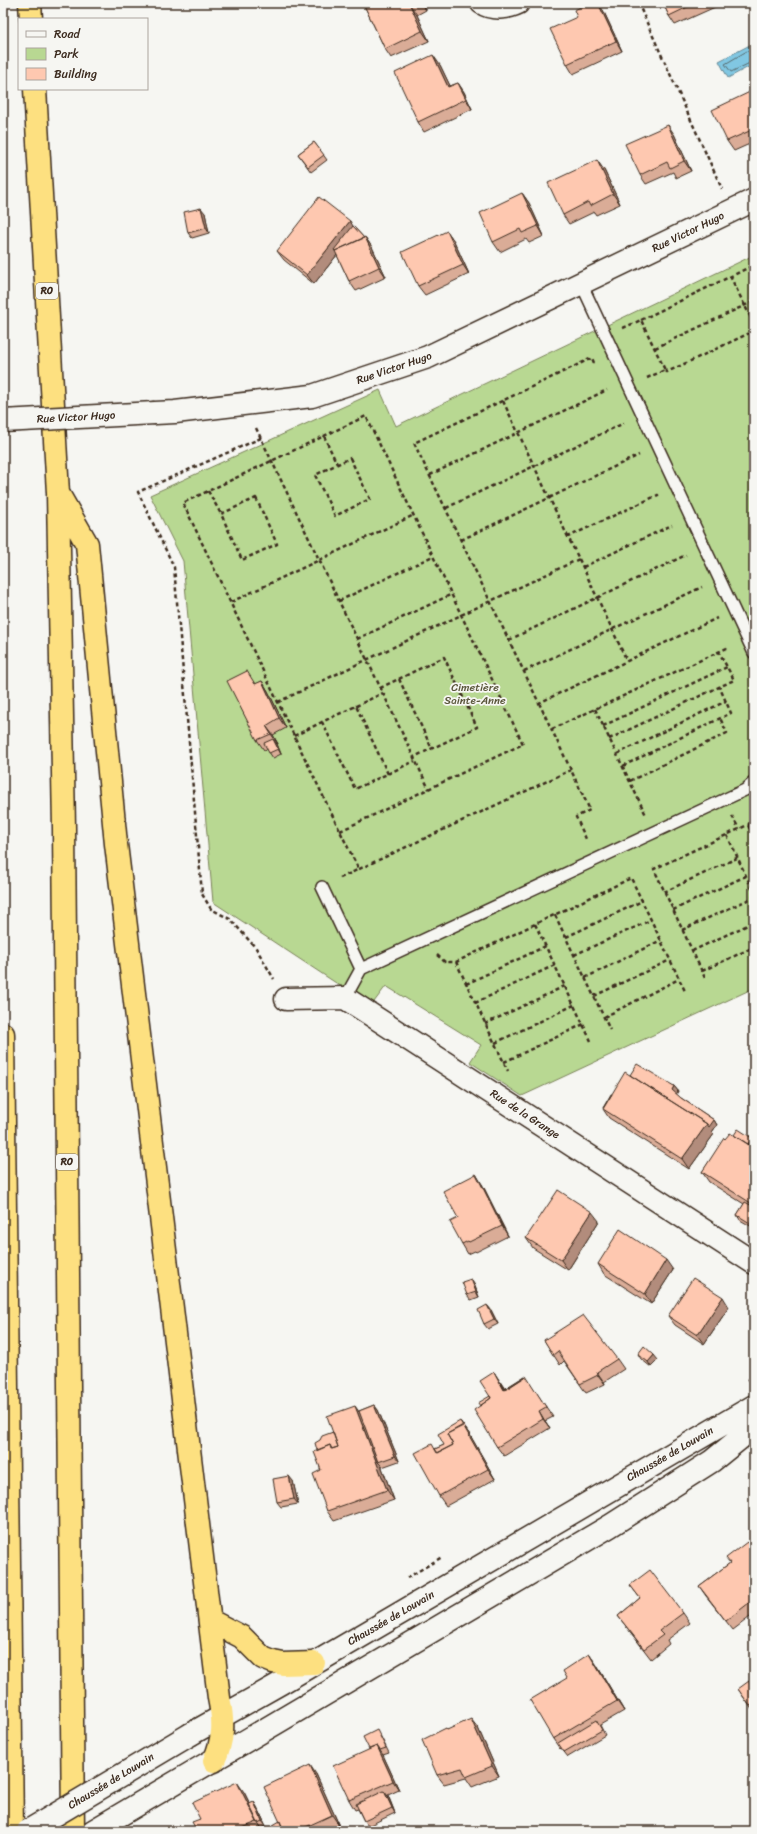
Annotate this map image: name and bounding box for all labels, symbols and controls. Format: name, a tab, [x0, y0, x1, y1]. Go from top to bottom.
legend	[18, 18, 148, 90]
text: Road	[54, 23, 81, 45]
text: Park	[54, 43, 79, 65]
text: Building	[54, 63, 97, 85]
street label: Rue Victor Hugo	[649, 206, 728, 258]
road number: R0	[36, 283, 58, 299]
street label: Rue Victor Hugo	[354, 346, 435, 390]
street label: Rue Victor Hugo	[36, 405, 116, 429]
park label: Cimetière Sainte-Anne	[444, 678, 506, 710]
street label: Rue de la Grange	[486, 1084, 564, 1144]
road number: R0	[56, 1154, 78, 1170]
street label: Chaussée de Louvain	[623, 1421, 717, 1487]
street label: Chaussée de Louvain	[344, 1585, 438, 1651]
street label: Chaussée de Louvain	[64, 1748, 158, 1814]

